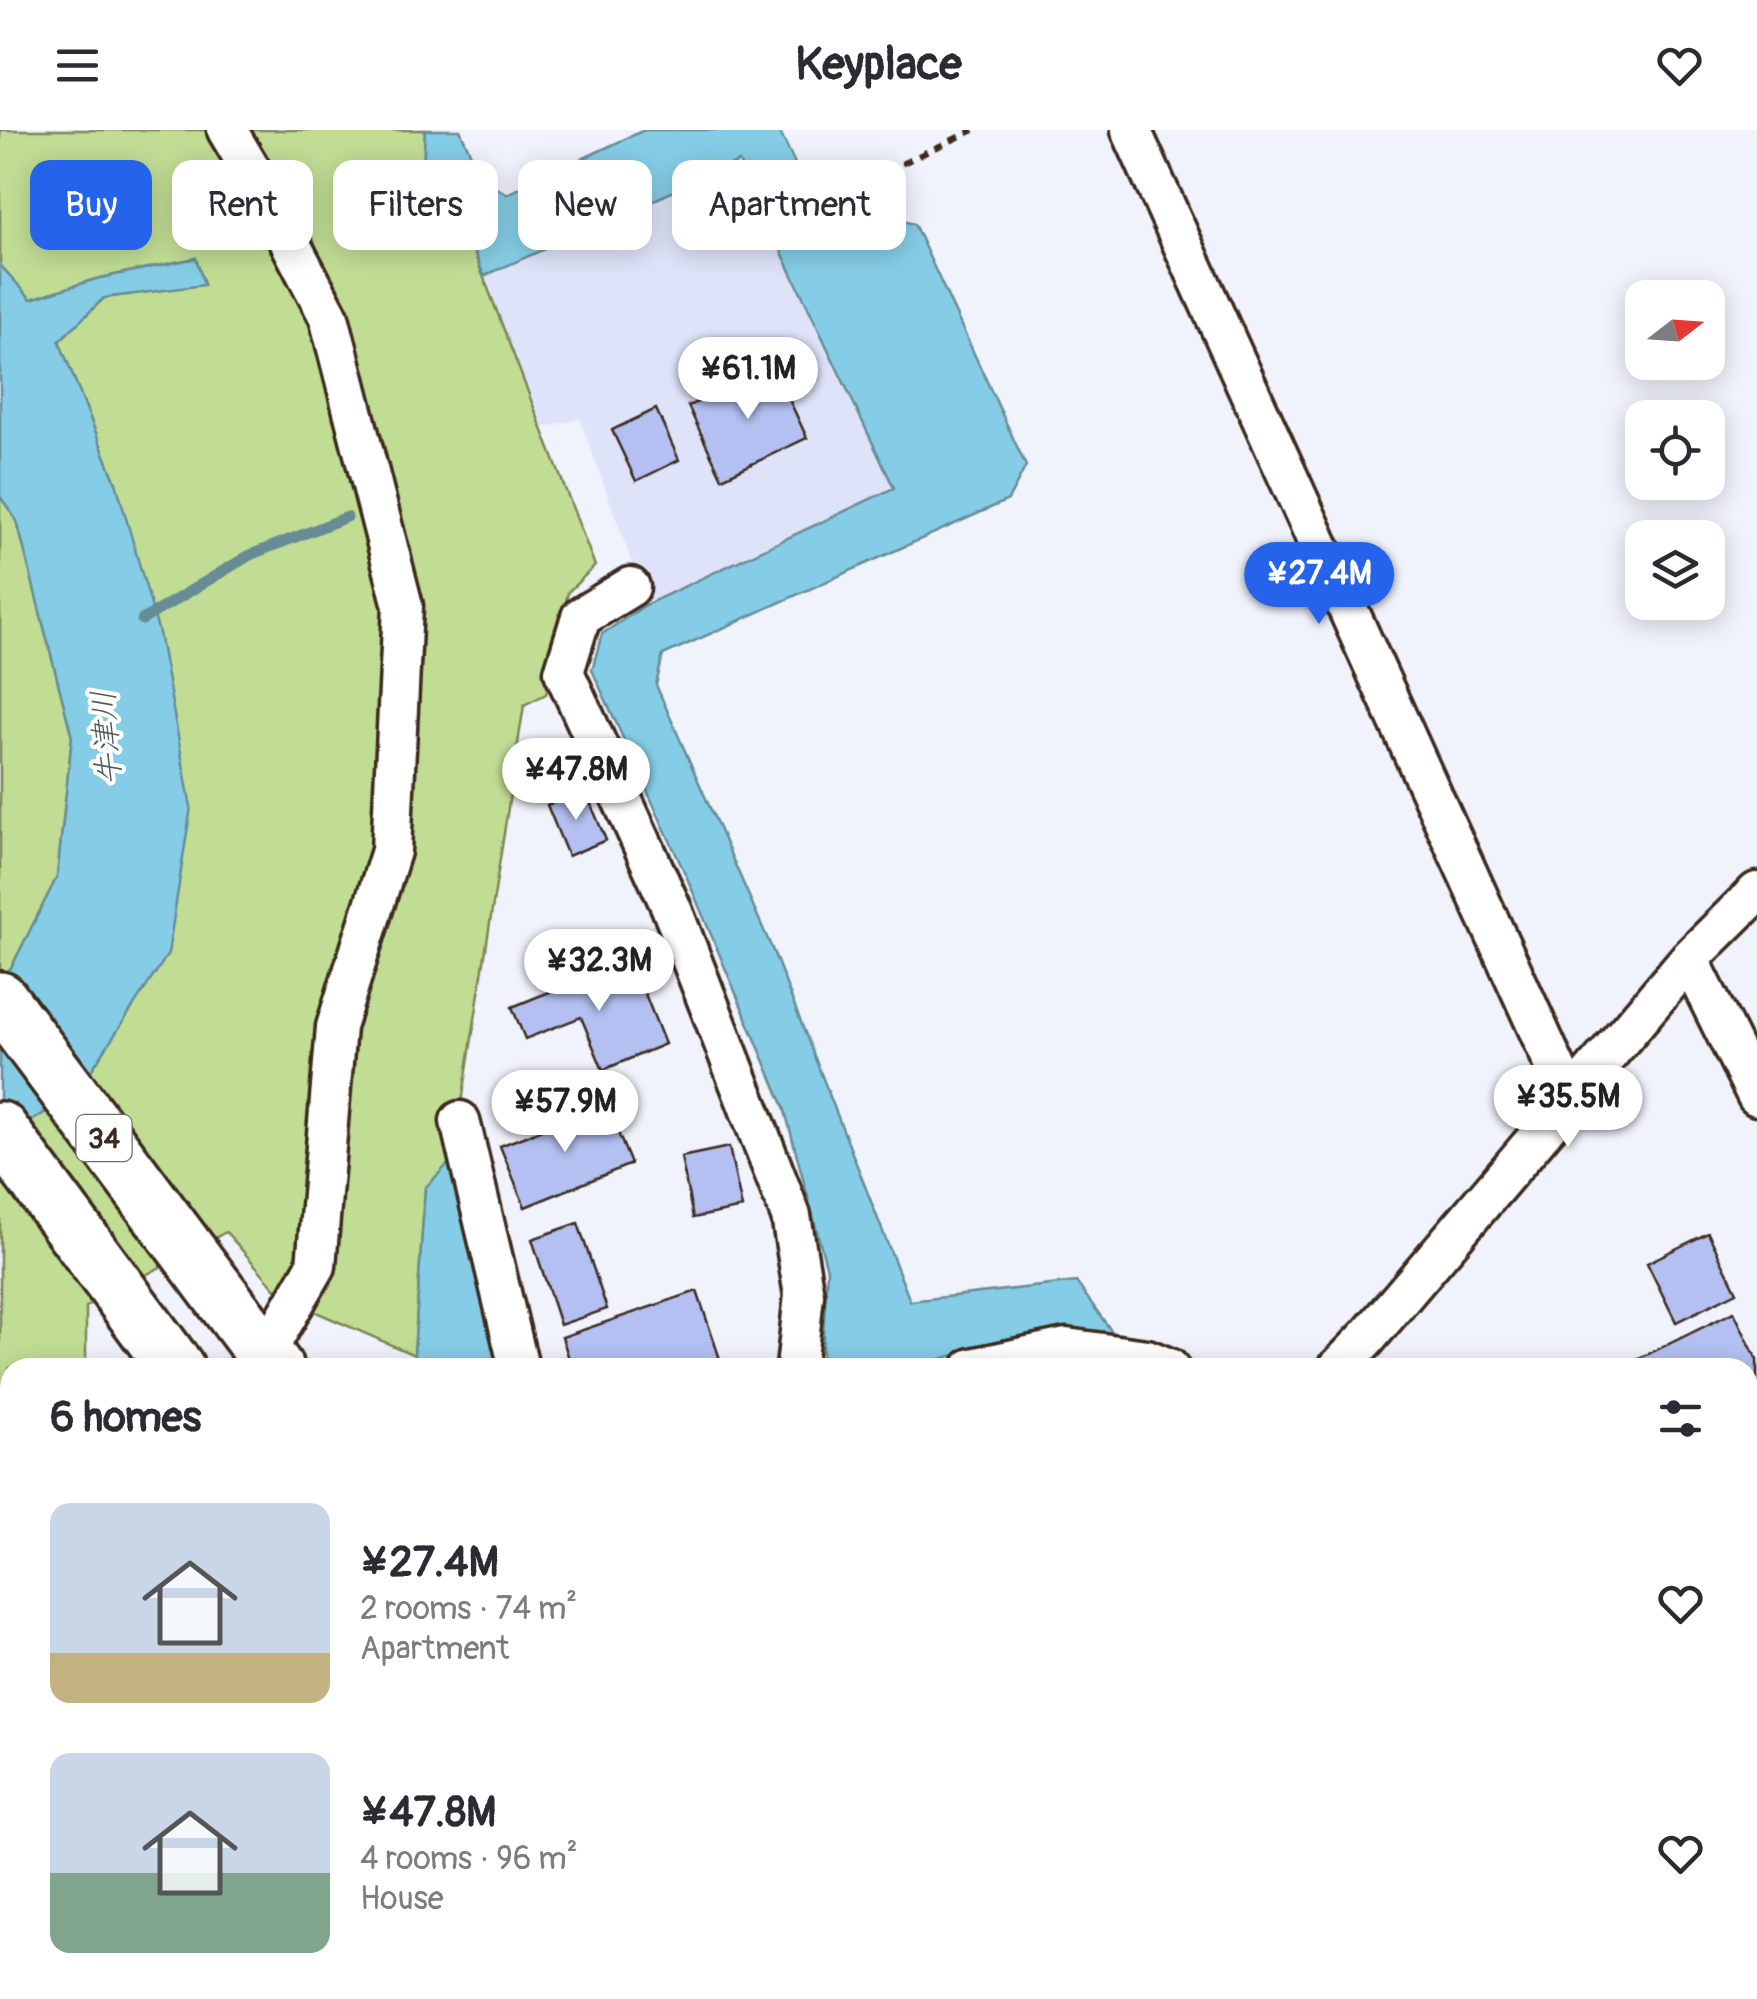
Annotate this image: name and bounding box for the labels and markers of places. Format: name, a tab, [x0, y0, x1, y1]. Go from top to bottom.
pin: ¥61.1M	[667, 337, 829, 422]
pin: ¥27.4M	[1238, 542, 1400, 627]
pin: ¥47.8M	[495, 738, 657, 823]
pin: ¥32.3M	[518, 929, 680, 1014]
pin: ¥35.5M	[1487, 1065, 1649, 1150]
pin: ¥57.9M	[484, 1070, 646, 1155]

